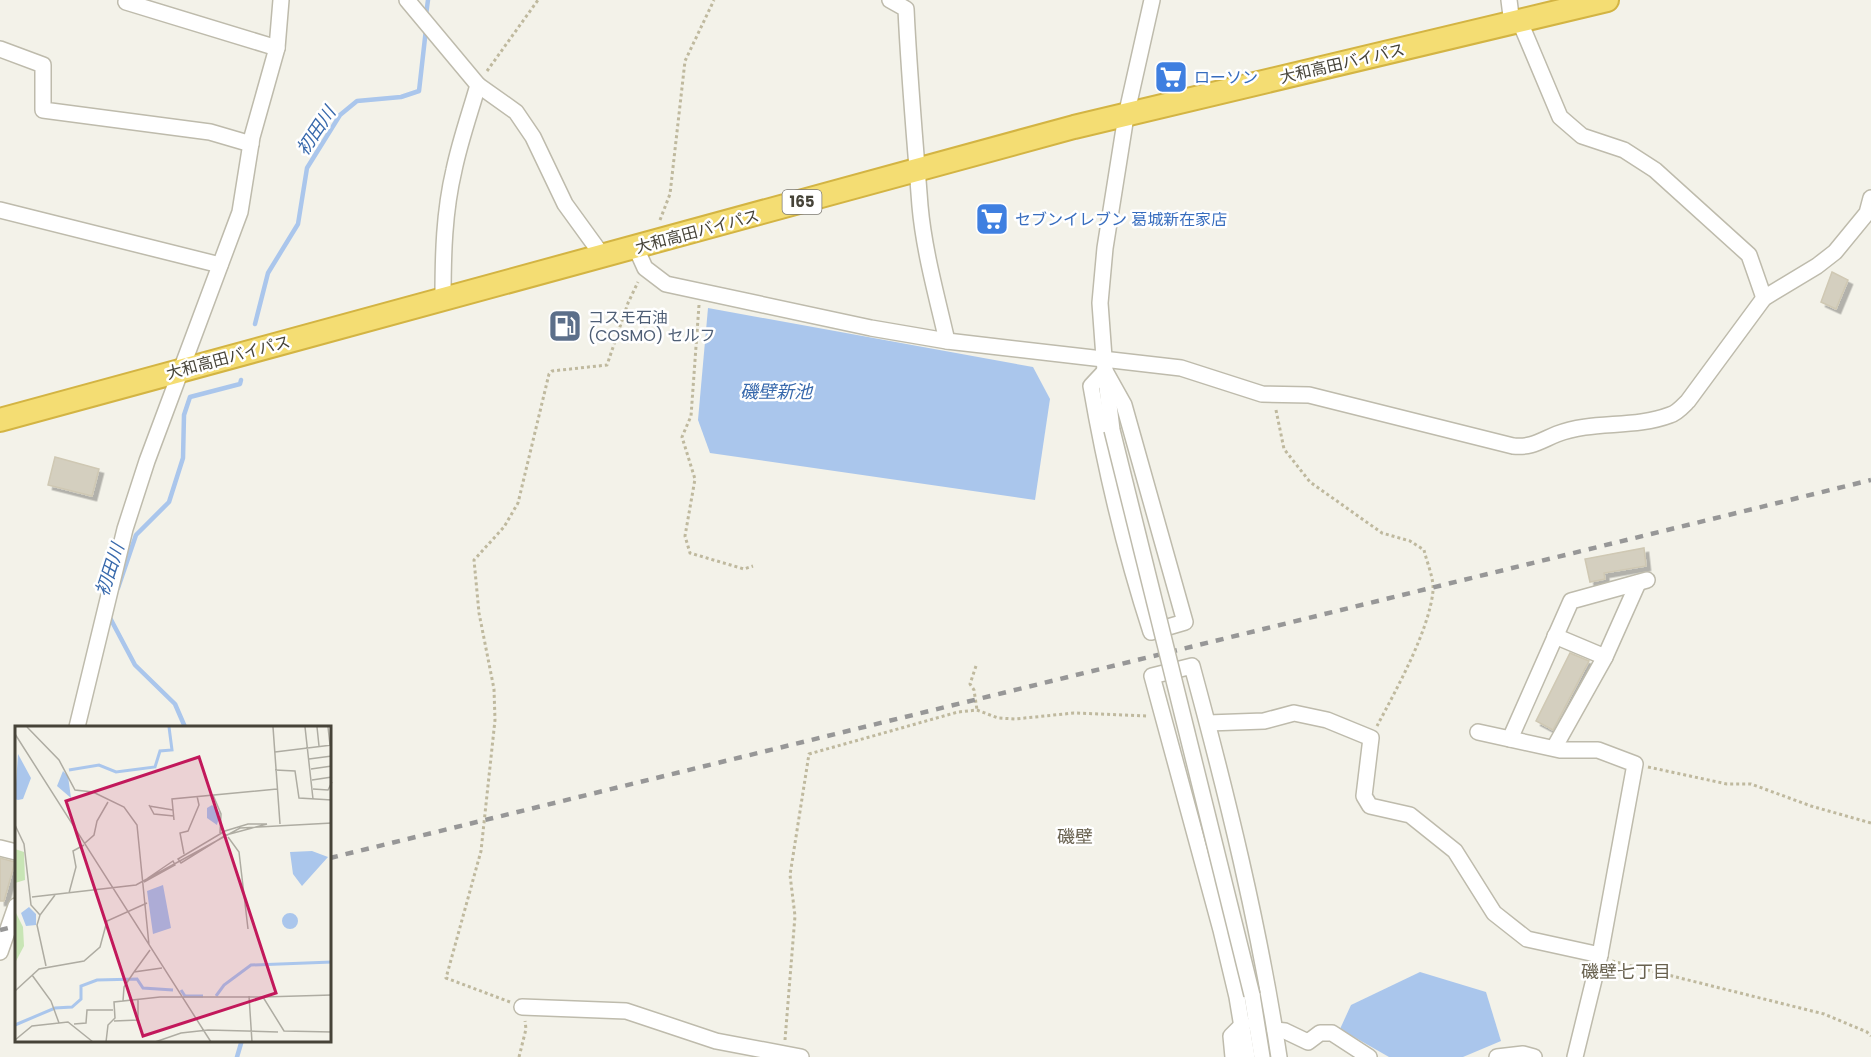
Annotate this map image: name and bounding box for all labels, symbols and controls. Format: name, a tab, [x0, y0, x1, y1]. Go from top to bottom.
street label: 大和高田バイパス	[1277, 38, 1407, 89]
supermarket icon: ローソン	[1153, 59, 1189, 95]
place label: ローソン	[1194, 66, 1258, 89]
water label: 初田川	[290, 100, 342, 160]
road number: 165	[782, 190, 822, 214]
supermarket icon: セブンイレブン 葛城新在家店	[974, 201, 1010, 237]
street label: 大和高田バイパス	[632, 204, 762, 259]
place label: セブンイレブン 葛城新在家店	[1015, 208, 1227, 231]
place label: コスモ石油 (COSMO) セルフ	[588, 306, 715, 347]
fuel station icon: コスモ石油 (COSMO) セルフ	[547, 308, 583, 344]
street label: 大和高田バイパス	[163, 330, 293, 385]
water label: 磯壁新池	[740, 379, 814, 404]
water label: 初田川	[89, 538, 130, 599]
inset map	[15, 726, 332, 1042]
district label: 磯壁	[1057, 824, 1093, 849]
district label: 磯壁七丁目	[1581, 959, 1671, 984]

